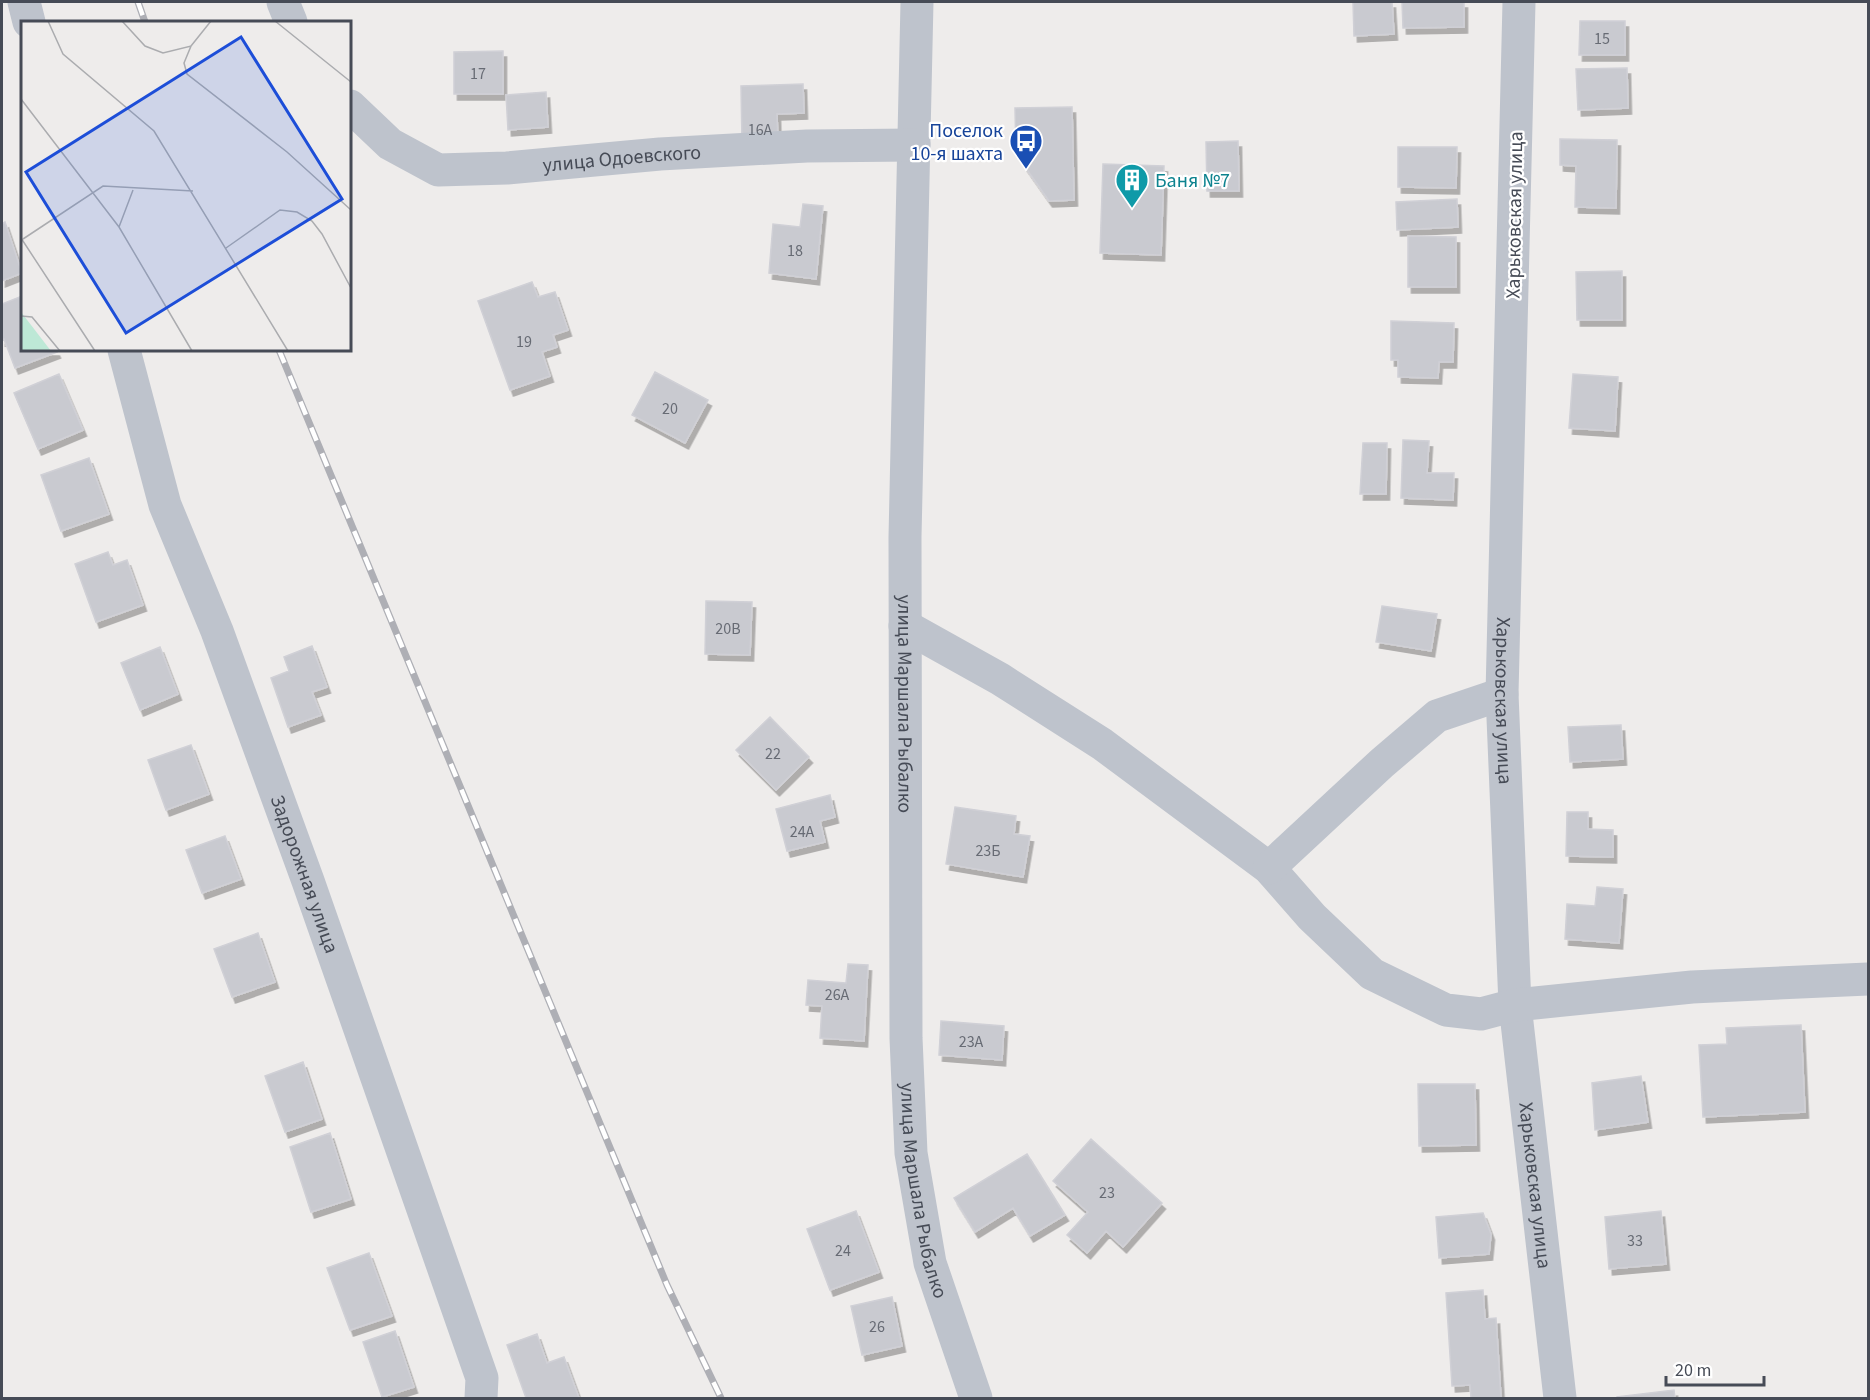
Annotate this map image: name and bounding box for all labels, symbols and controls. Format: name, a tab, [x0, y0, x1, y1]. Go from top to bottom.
inset map	[21, 21, 351, 351]
house number: 15	[1594, 28, 1610, 50]
house number: 17	[470, 63, 486, 85]
place label: Поселок 10-я шахта	[910, 117, 1003, 168]
house number: 16А	[748, 119, 773, 141]
bus stop icon: Поселок 10-я шахта	[1008, 123, 1044, 170]
street label: Харьковская улица	[1500, 131, 1530, 299]
street label: улица Одоевского	[541, 139, 702, 180]
building icon: Баня №7	[1114, 162, 1150, 209]
place label: Баня №7	[1155, 167, 1230, 195]
house number: 18	[787, 240, 803, 262]
house number: 19	[516, 331, 532, 353]
house number: 20	[662, 398, 678, 420]
street label: улица Маршала Рыбалко	[890, 595, 919, 813]
street label: Харьковская улица	[1487, 617, 1519, 785]
house number: 20В	[715, 618, 741, 640]
house number: 22	[765, 743, 781, 765]
street label: Задорожная улица	[263, 791, 345, 957]
house number: 24А	[790, 821, 815, 843]
house number: 23Б	[975, 840, 1001, 862]
house number: 26А	[825, 984, 850, 1006]
house number: 23А	[959, 1031, 984, 1053]
street label: улица Маршала Рыбалко	[893, 1082, 954, 1302]
street label: Харьковская улица	[1511, 1101, 1558, 1270]
house number: 23	[1099, 1182, 1115, 1204]
house number: 33	[1627, 1230, 1643, 1252]
house number: 24	[835, 1240, 851, 1262]
house number: 26	[869, 1316, 885, 1338]
scale bar	[1666, 1349, 1764, 1387]
text: 20 m	[1675, 1358, 1711, 1383]

